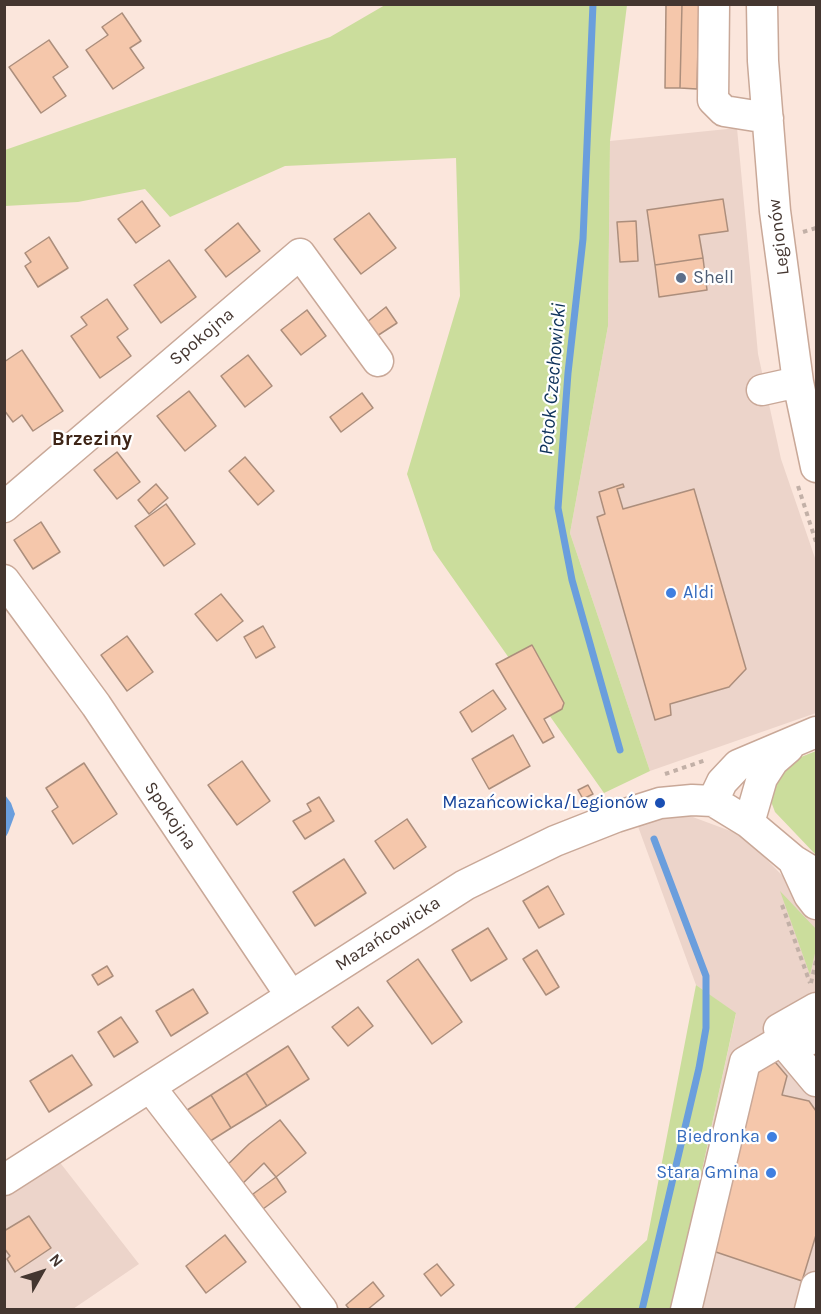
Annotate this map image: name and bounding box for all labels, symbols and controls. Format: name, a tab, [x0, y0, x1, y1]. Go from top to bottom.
street label: Legionów	[764, 198, 794, 276]
place label: Shell	[693, 267, 734, 289]
marker: Shell	[674, 271, 688, 285]
water label: Potok Czechowicki	[534, 302, 572, 456]
street label: Spokojna	[165, 304, 239, 370]
district label: Brzeziny	[52, 427, 132, 451]
place label: Aldi	[683, 582, 714, 604]
marker: Aldi	[664, 586, 678, 600]
street label: Spokojna	[139, 778, 201, 854]
place label: Mazańcowicka/Legionów	[442, 792, 648, 814]
marker: Mazańcowicka/Legionów	[653, 796, 667, 810]
street label: Mazańcowicka	[331, 892, 445, 976]
place label: Biedronka	[676, 1126, 760, 1148]
marker: Biedronka	[765, 1130, 779, 1144]
place label: Stara Gmina	[656, 1162, 759, 1184]
marker: Stara Gmina	[764, 1166, 778, 1180]
north arrow	[12, 1242, 72, 1302]
text: N	[45, 1250, 67, 1271]

